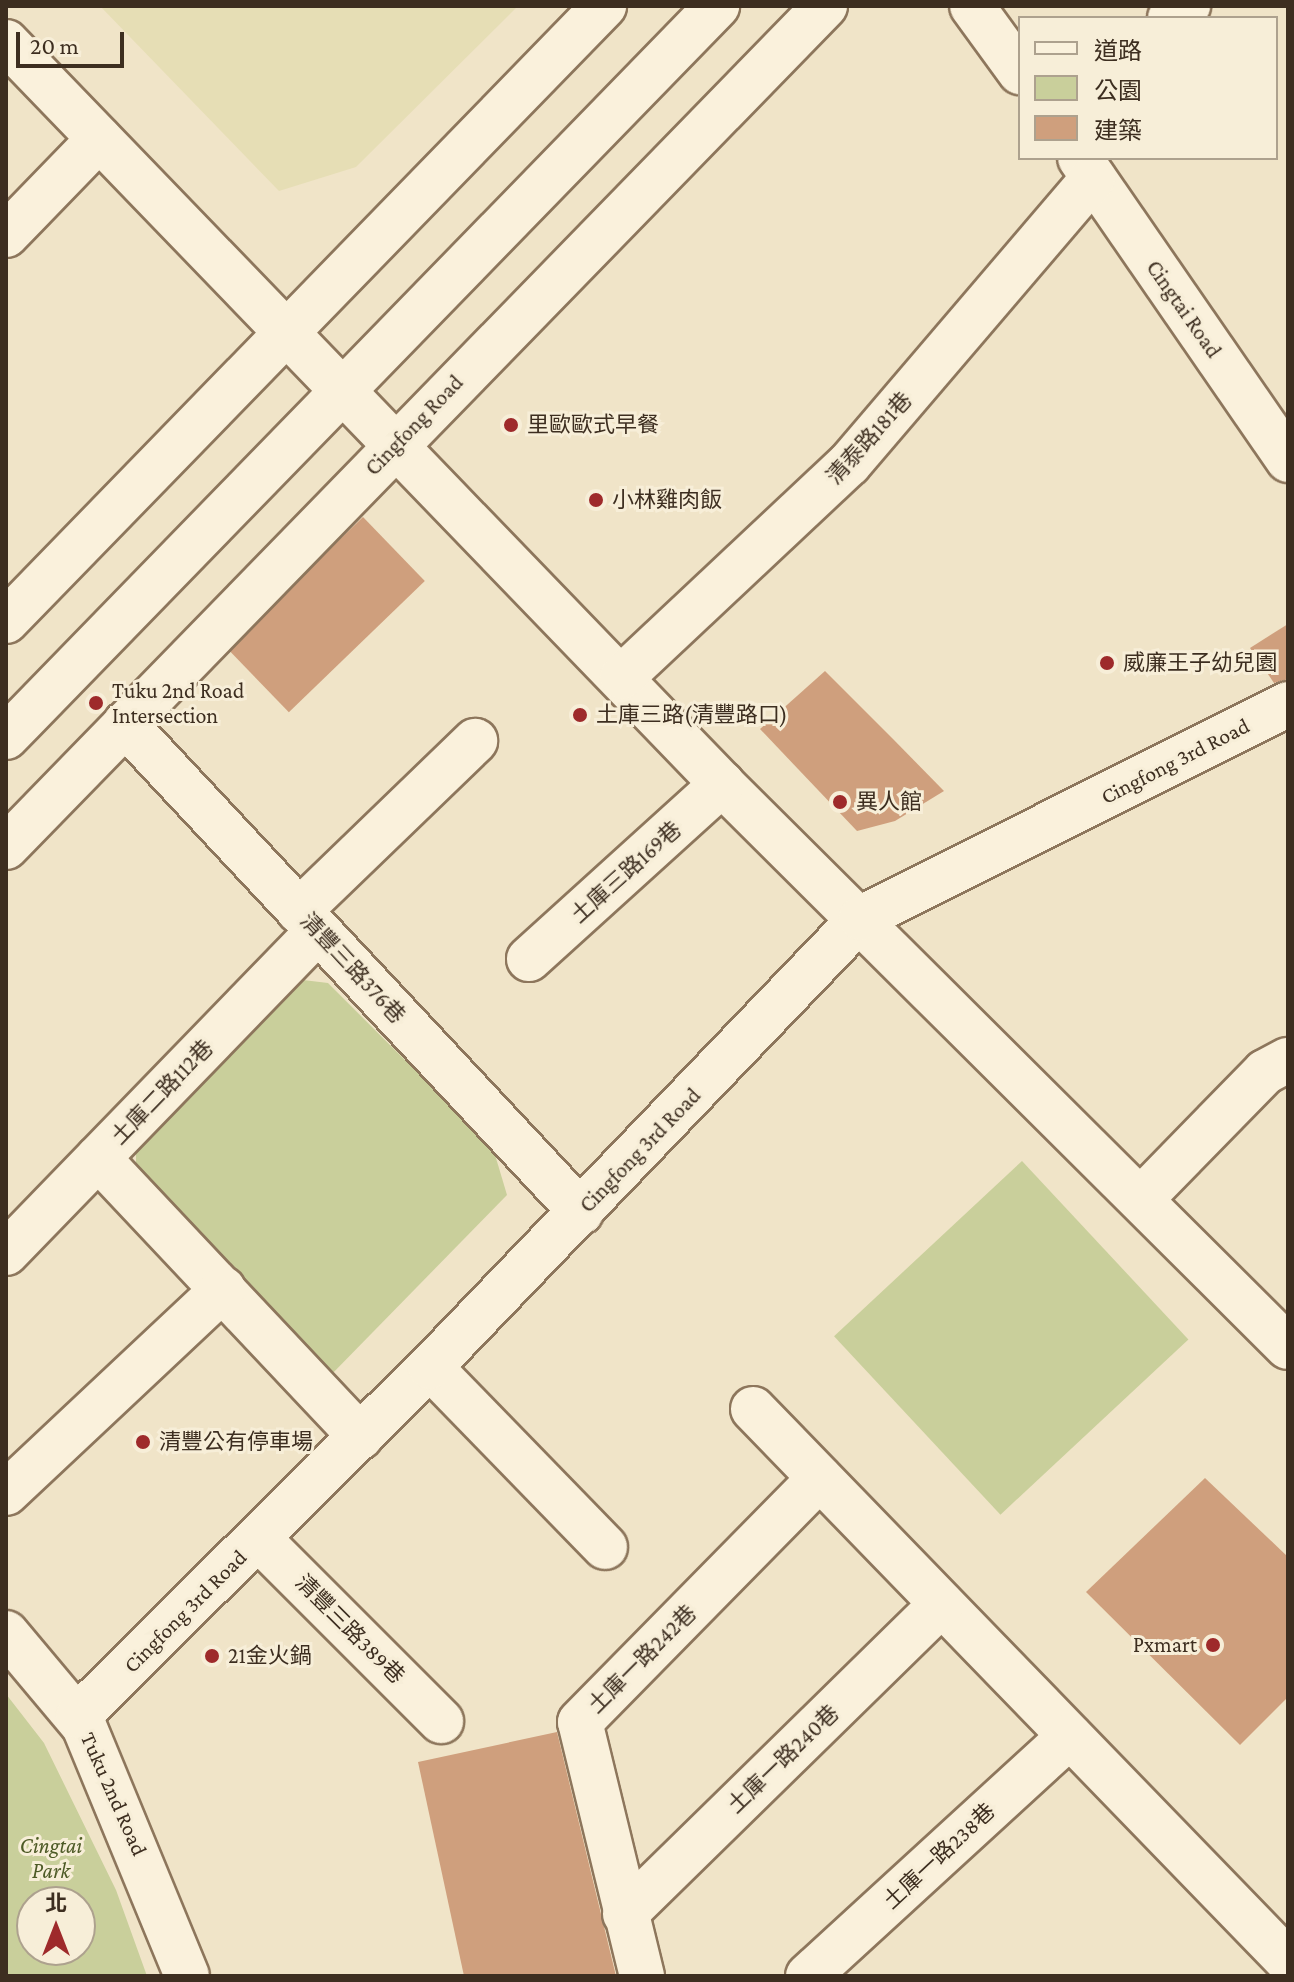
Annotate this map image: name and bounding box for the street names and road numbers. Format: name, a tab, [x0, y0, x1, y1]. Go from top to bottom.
street label: Cingtai Road	[1141, 255, 1227, 363]
street label: Cingfong Road	[359, 369, 469, 481]
street label: 清泰路181巷	[821, 387, 917, 489]
street label: Cingfong 3rd Road	[1096, 712, 1254, 810]
street label: 土庫三路169巷	[565, 816, 687, 928]
street label: 清豐三路376巷	[295, 907, 411, 1029]
street label: 土庫二路112巷	[106, 1034, 218, 1150]
street label: Cingfong 3rd Road	[574, 1082, 706, 1218]
street label: Cingfong 3rd Road	[118, 1544, 252, 1678]
street label: 清豐三路389巷	[290, 1569, 410, 1689]
street label: 土庫一路242巷	[582, 1599, 702, 1719]
street label: 土庫一路240巷	[722, 1699, 844, 1819]
street label: Tuku 2nd Road	[75, 1728, 153, 1860]
street label: 土庫一路238巷	[878, 1798, 1000, 1914]

